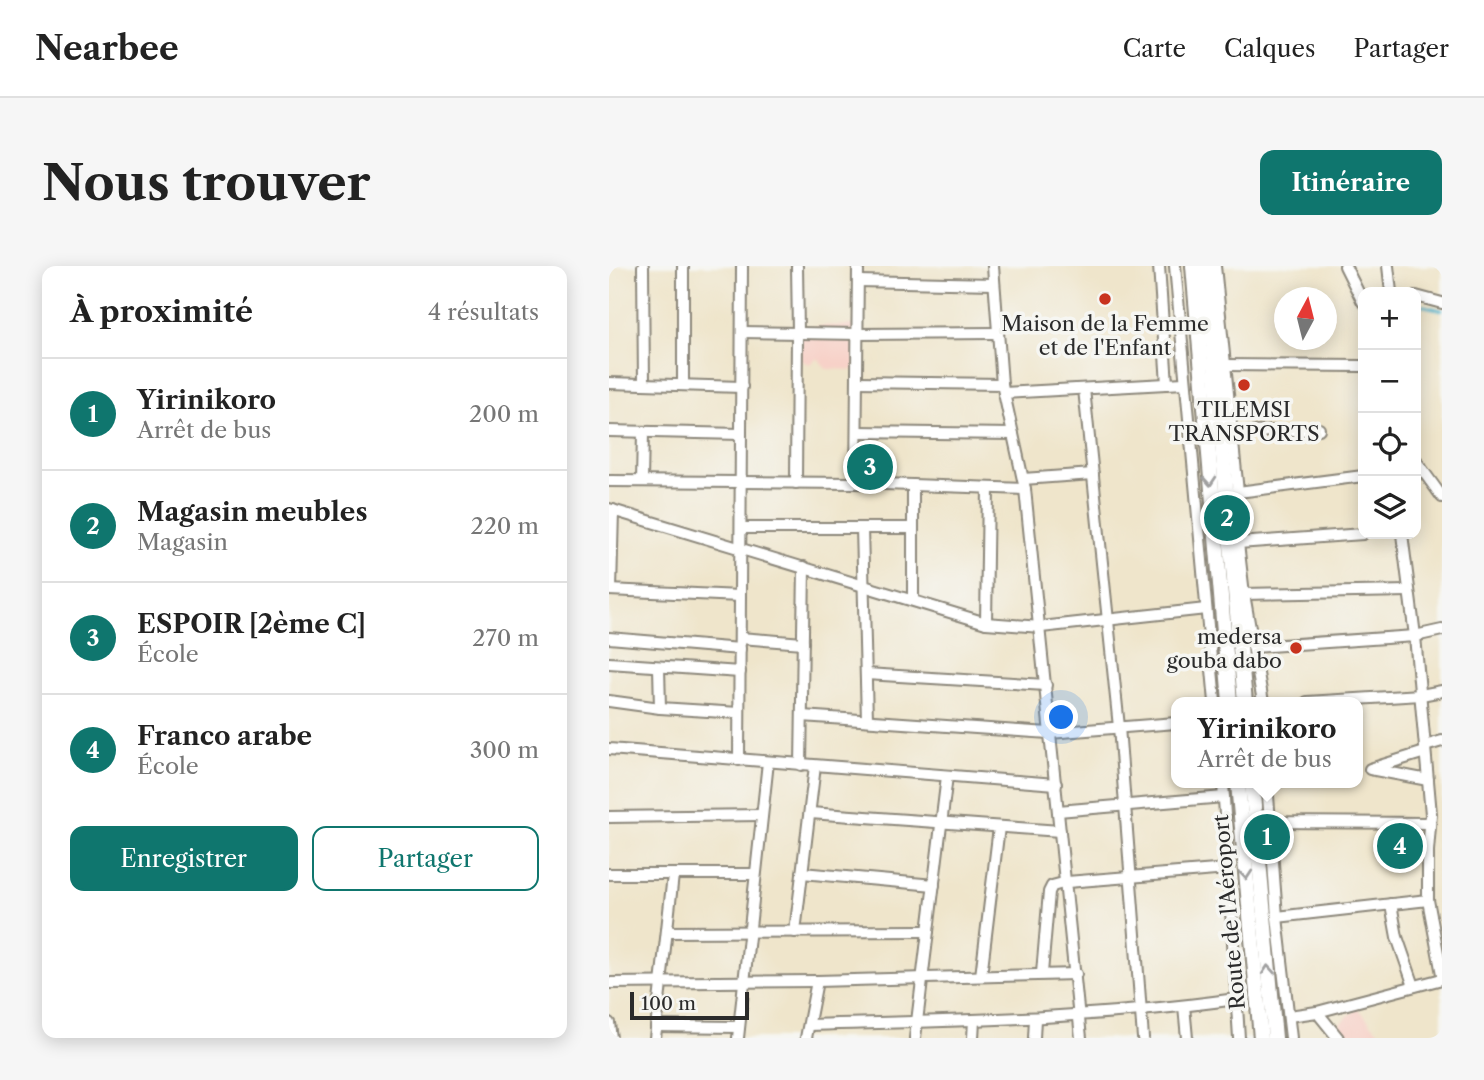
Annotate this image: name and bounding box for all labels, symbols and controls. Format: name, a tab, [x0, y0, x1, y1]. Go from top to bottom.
text: Nearbee	[35, 28, 179, 69]
text: Carte	[1123, 34, 1186, 63]
text: Calques	[1224, 34, 1315, 63]
text: Partager	[1353, 34, 1449, 63]
button: Itinéraire	[1260, 150, 1442, 215]
text: Nous trouver	[42, 152, 370, 213]
north arrow	[1274, 287, 1337, 350]
map controls	[1358, 287, 1421, 539]
button: +	[1358, 287, 1421, 350]
marker: Maison de la Femme et de l'Enfant	[1097, 291, 1113, 307]
text: À proximité	[70, 293, 253, 330]
text: 4 résultats	[428, 298, 539, 326]
place label: Maison de la Femme et de l'Enfant	[1001, 311, 1209, 360]
button: −	[1358, 350, 1421, 413]
marker: TILEMSI TRANSPORTS	[1236, 377, 1252, 393]
text: Yirinikoro	[137, 384, 276, 416]
place label: TILEMSI TRANSPORTS	[1169, 397, 1319, 446]
text: 1	[88, 400, 98, 428]
text: 200 m	[469, 400, 539, 428]
button: locate	[1358, 413, 1421, 476]
text: Arrêt de bus	[137, 416, 271, 444]
pin: 3	[847, 441, 893, 493]
one-way arrow	[1202, 475, 1217, 486]
button: layers	[1358, 476, 1421, 539]
pin: 2	[1204, 492, 1250, 544]
text: Magasin meubles	[137, 496, 367, 528]
text: 2	[86, 512, 100, 540]
text: 220 m	[470, 512, 539, 540]
text: Magasin	[137, 528, 228, 556]
text: ESPOIR [2ème C]	[137, 608, 366, 640]
text: 3	[87, 624, 100, 652]
text: 270 m	[472, 624, 539, 652]
place label: medersa gouba dabo	[1167, 624, 1283, 673]
text: École	[137, 640, 199, 668]
marker: medersa gouba dabo	[1288, 640, 1304, 656]
popup	[1171, 697, 1363, 788]
your location	[1044, 700, 1078, 734]
text: Yirinikoro	[1197, 713, 1337, 745]
text: Franco arabe	[137, 720, 312, 752]
text: 4	[86, 736, 100, 764]
text: 300 m	[470, 736, 539, 764]
text: Arrêt de bus	[1197, 745, 1332, 773]
text: École	[137, 752, 199, 780]
pin: 1	[1244, 811, 1290, 863]
street label: Route de l'Aéroport	[1208, 813, 1250, 1011]
pin: 4	[1377, 820, 1423, 872]
button: Enregistrer	[70, 826, 298, 891]
button: Partager	[312, 826, 539, 891]
one-way arrow	[1239, 869, 1254, 881]
one-way arrow	[1261, 964, 1276, 976]
scale bar	[630, 989, 749, 1021]
text: 100 m	[641, 992, 696, 1015]

